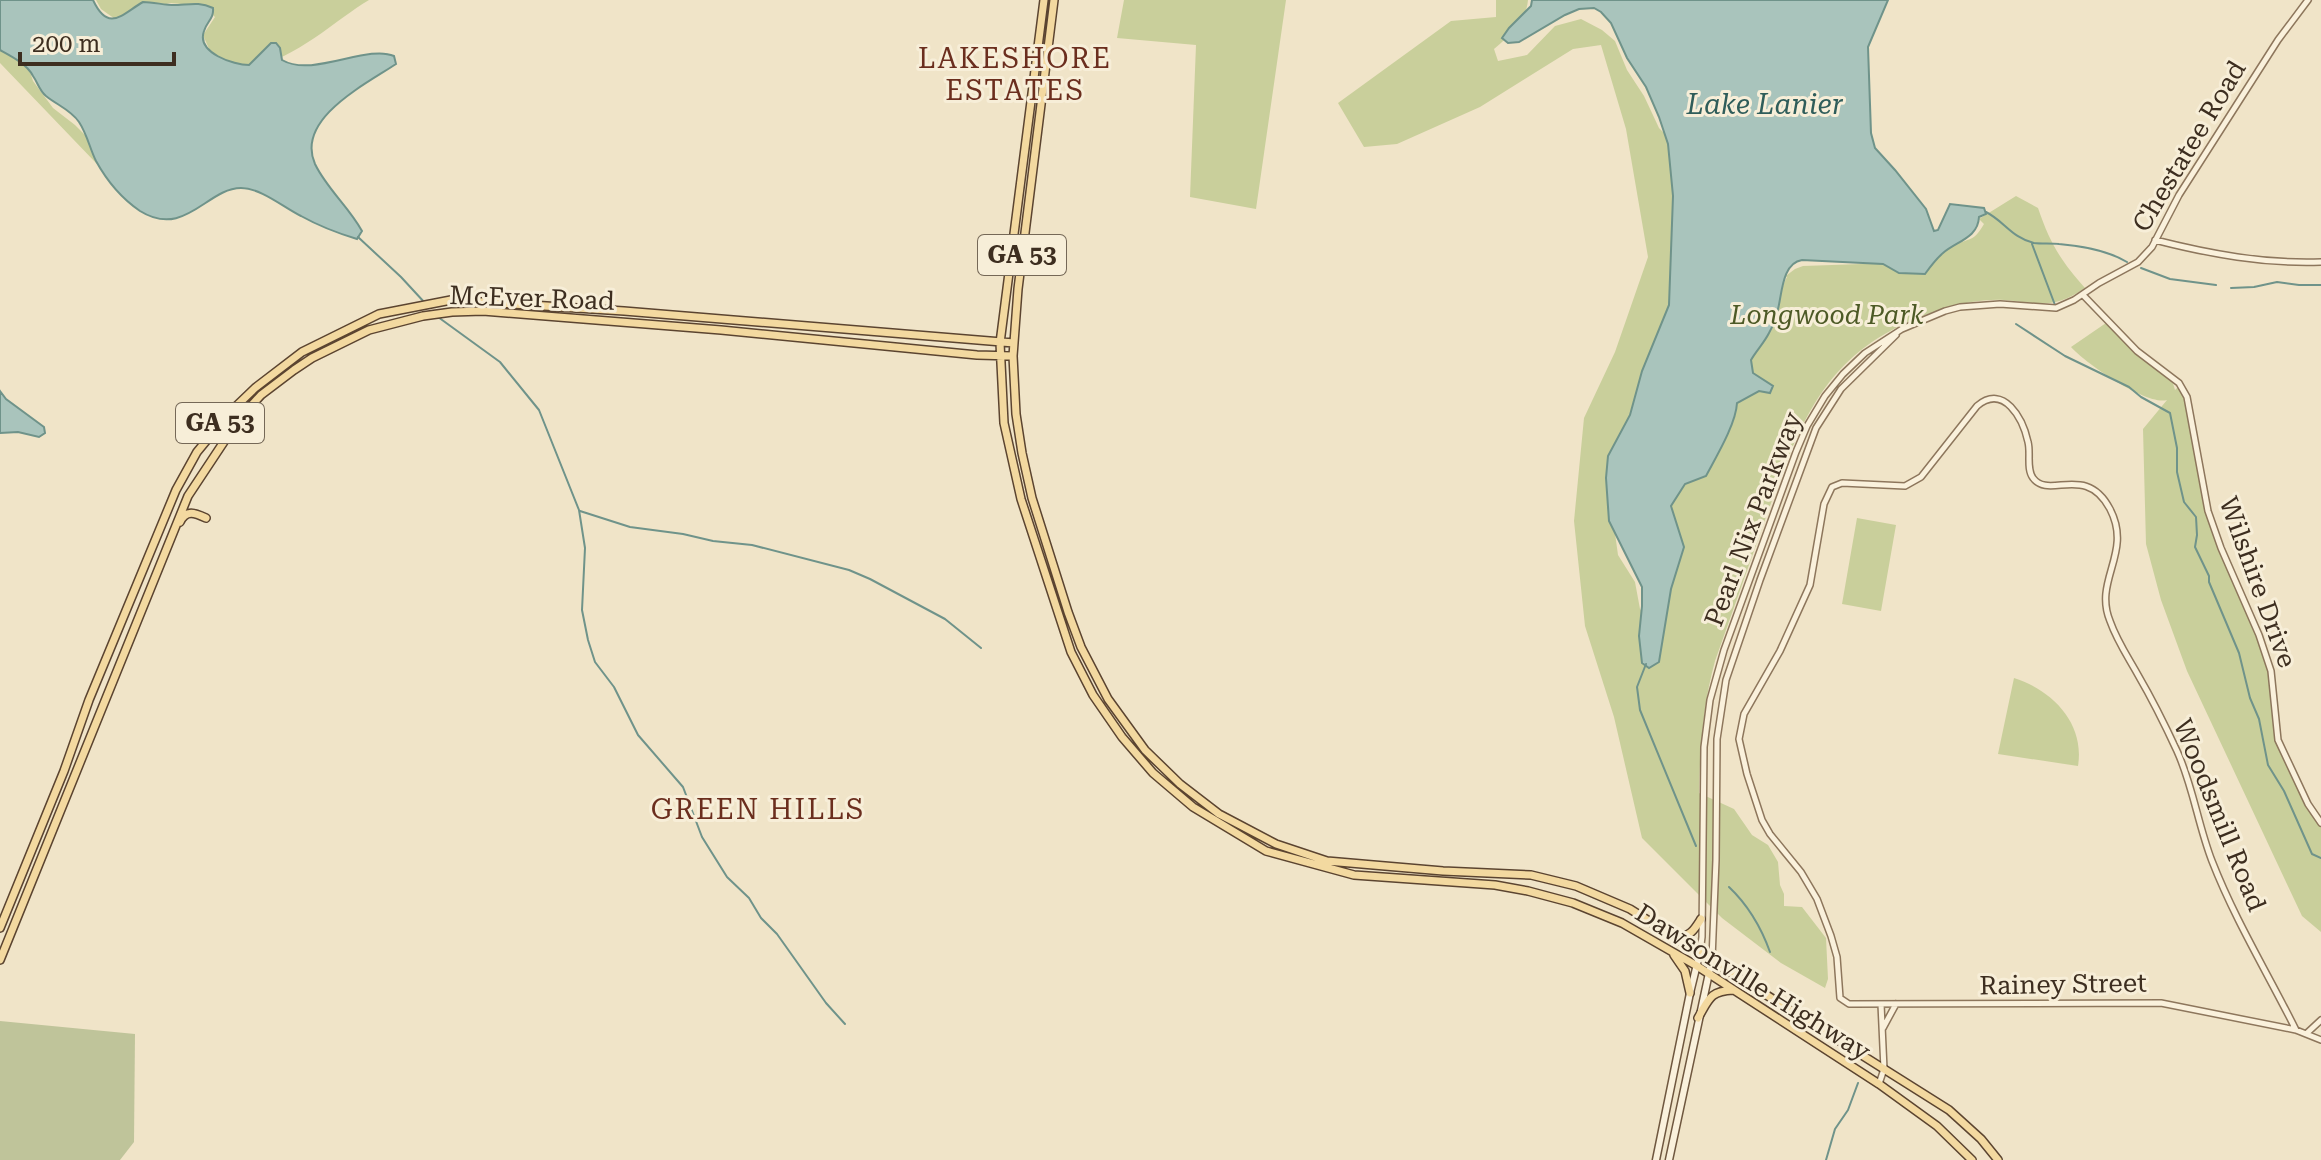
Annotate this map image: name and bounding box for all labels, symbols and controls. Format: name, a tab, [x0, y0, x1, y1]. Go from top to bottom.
scale bar	[20, 16, 174, 66]
text: 200 m	[32, 30, 100, 58]
district label: LAKESHORE ESTATES	[918, 42, 1112, 107]
street label: Chestatee Road	[2126, 55, 2252, 237]
water label: Lake Lanier	[1685, 88, 1844, 121]
road number: GA 53	[978, 235, 1066, 275]
street label: McEver Road	[449, 280, 616, 316]
park label: Longwood Park	[1729, 300, 1925, 330]
road number: GA 53	[176, 403, 264, 443]
street label: Pearl Nix Parkway	[1698, 407, 1808, 631]
street label: Wilshire Drive	[2213, 493, 2303, 671]
street label: Woodsmill Road	[2168, 714, 2272, 916]
district label: GREEN HILLS	[651, 793, 865, 826]
street label: Dawsonville Highway	[1630, 897, 1876, 1067]
street label: Rainey Street	[1979, 968, 2147, 1000]

